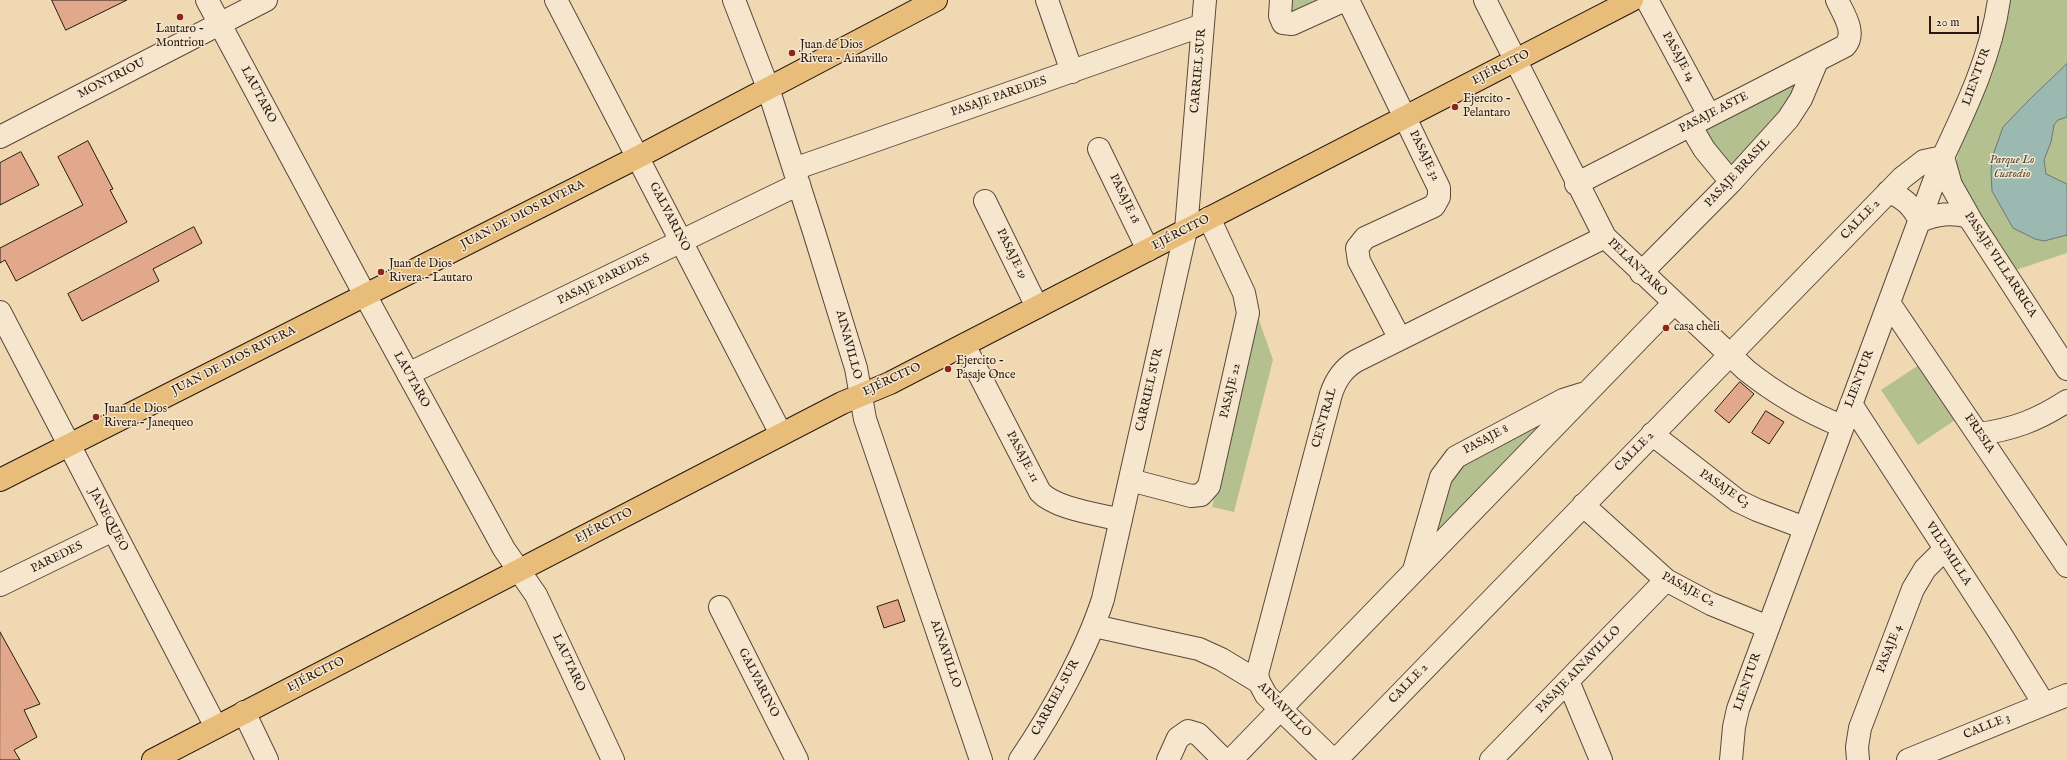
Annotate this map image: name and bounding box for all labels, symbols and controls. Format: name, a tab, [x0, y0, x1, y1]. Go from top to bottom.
scale bar	[1931, 8, 1981, 34]
marker: Lautaro - Montriou	[175, 12, 185, 22]
text: 20 m	[1936, 15, 1959, 30]
place label: Lautaro - Montriou	[156, 23, 204, 51]
street label: CARRIEL SUR	[1188, 28, 1210, 114]
street label: PASAJE 14	[1658, 29, 1698, 85]
place label: Juan de Dios Rivera - Ainavillo	[800, 39, 888, 67]
street label: LIENTUR	[1960, 46, 1994, 108]
street label: EJÉRCITO	[1470, 47, 1532, 89]
marker: Juan de Dios Rivera - Ainavillo	[787, 48, 797, 58]
street label: MONTRIOU	[76, 56, 148, 102]
street label: LAUTARO	[237, 64, 279, 126]
street label: PASAJE PAREDES	[949, 74, 1049, 120]
street label: PASAJE ASTE	[1677, 89, 1751, 137]
place label: Ejercito - Pelantaro	[1463, 93, 1511, 121]
marker: Ejercito - Pelantaro	[1450, 102, 1460, 112]
street label: PASAJE 32	[1406, 128, 1442, 184]
street label: PASAJE BRASIL	[1702, 135, 1774, 211]
park label: Parque Lo Custodio	[1990, 154, 2034, 182]
street label: PASAJE 18	[1106, 172, 1142, 226]
street label: JUAN DE DIOS RIVERA	[459, 178, 587, 252]
street label: GALVARINO	[645, 180, 693, 254]
street label: CALLE 2	[1838, 197, 1884, 243]
street label: PASAJE VILLARRICA	[1961, 210, 2039, 320]
street label: EJÉRCITO	[1150, 212, 1212, 254]
street label: PASAJE 19	[993, 226, 1029, 282]
street label: PELANTARO	[1604, 236, 1670, 300]
street label: PASAJE PAREDES	[556, 251, 652, 309]
place label: Juan de Dios Rivera - Lautaro	[389, 258, 473, 286]
marker: Juan de Dios Rivera - Lautaro	[376, 267, 386, 277]
street label: AINAVILLO	[832, 309, 864, 381]
place label: casa cheli	[1674, 321, 1720, 335]
marker: casa cheli	[1661, 323, 1671, 333]
street label: JUAN DE DIOS RIVERA	[170, 324, 298, 398]
street label: CARRIEL SUR	[1133, 347, 1167, 433]
street label: LIENTUR	[1842, 348, 1878, 410]
street label: LAUTARO	[390, 349, 432, 411]
place label: Ejercito - Pasaje Once	[956, 355, 1015, 383]
street label: EJÉRCITO	[861, 360, 923, 400]
street label: PASAJE 22	[1218, 362, 1244, 420]
marker: Ejercito - Pasaje Once	[943, 364, 953, 374]
street label: CENTRAL	[1310, 386, 1340, 450]
place label: Juan de Dios Rivera - Janequeo	[104, 403, 193, 431]
marker: Juan de Dios Rivera - Janequeo	[91, 412, 101, 422]
street label: FRESIA	[1961, 412, 1997, 456]
street label: PASAJE 8	[1461, 422, 1511, 458]
street label: PASAJE .11	[1002, 429, 1042, 485]
street label: CALLE 2	[1612, 429, 1658, 475]
street label: PASAJE C3	[1696, 467, 1752, 511]
street label: JANEQUEO	[85, 486, 131, 554]
street label: EJÉRCITO	[573, 505, 635, 547]
street label: VILUMILLA	[1922, 519, 1974, 589]
street label: PAREDES	[29, 539, 85, 577]
street label: PASAJE C2	[1659, 569, 1717, 611]
street label: AINAVILLO	[927, 618, 963, 690]
street label: PASAJE AINAVILLO	[1534, 623, 1624, 717]
street label: PASAJE 4	[1874, 623, 1906, 675]
street label: LAUTARO	[548, 632, 588, 694]
street label: GALVARINO	[734, 646, 782, 720]
street label: LIENTUR	[1731, 651, 1765, 713]
street label: EJÉRCITO	[285, 654, 347, 696]
street label: CARRIEL SUR	[1029, 657, 1083, 739]
street label: CALLE 2	[1386, 661, 1432, 707]
street label: AINAVILLO	[1254, 679, 1314, 741]
street label: CALLE 3	[1962, 711, 2012, 743]

